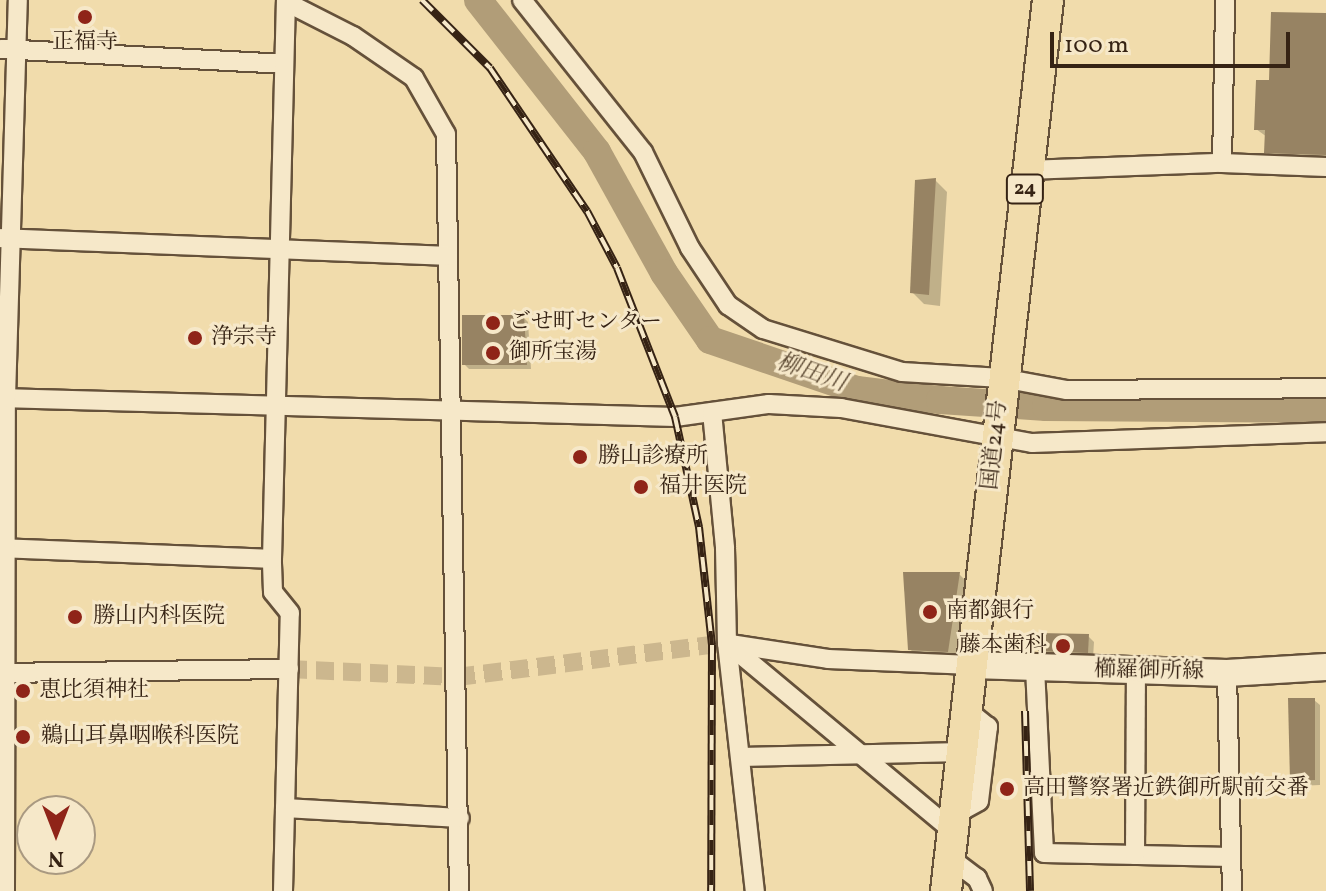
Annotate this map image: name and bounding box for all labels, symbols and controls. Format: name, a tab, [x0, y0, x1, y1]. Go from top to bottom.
marker: 正福寺	[76, 8, 94, 26]
scale bar	[1054, 16, 1294, 66]
text: 100 m	[1064, 29, 1129, 63]
place label: 正福寺	[52, 30, 118, 56]
road number: 24	[1005, 173, 1045, 205]
place label: ごせ町センター	[509, 310, 663, 336]
marker: ごせ町センター	[484, 314, 502, 332]
place label: 浄宗寺	[211, 325, 277, 351]
marker: 浄宗寺	[186, 329, 204, 347]
place label: 御所宝湯	[509, 340, 597, 366]
marker: 御所宝湯	[484, 344, 502, 362]
water label: 柳田川	[772, 349, 850, 399]
street label: 国道24号	[977, 399, 1013, 491]
place label: 勝山診療所	[598, 444, 708, 470]
marker: 勝山診療所	[569, 446, 591, 468]
place label: 福井医院	[659, 474, 747, 500]
marker: 福井医院	[630, 476, 652, 498]
place label: 南都銀行	[946, 599, 1034, 625]
marker: 南都銀行	[921, 603, 939, 621]
place label: 勝山内科医院	[93, 604, 225, 630]
marker: 勝山内科医院	[64, 606, 86, 628]
place label: 藤本歯科	[959, 633, 1047, 659]
marker: 藤本歯科	[1054, 637, 1072, 655]
street label: 櫛羅御所線	[1094, 657, 1204, 685]
place label: 恵比須神社	[39, 678, 149, 704]
marker: 恵比須神社	[14, 682, 32, 700]
place label: 鵜山耳鼻咽喉科医院	[41, 724, 239, 750]
marker: 鵜山耳鼻咽喉科医院	[12, 726, 34, 748]
place label: 高田警察署近鉄御所駅前交番	[1023, 776, 1309, 802]
marker: 高田警察署近鉄御所駅前交番	[998, 780, 1016, 798]
north arrow	[16, 795, 96, 875]
text: N	[48, 842, 64, 873]

